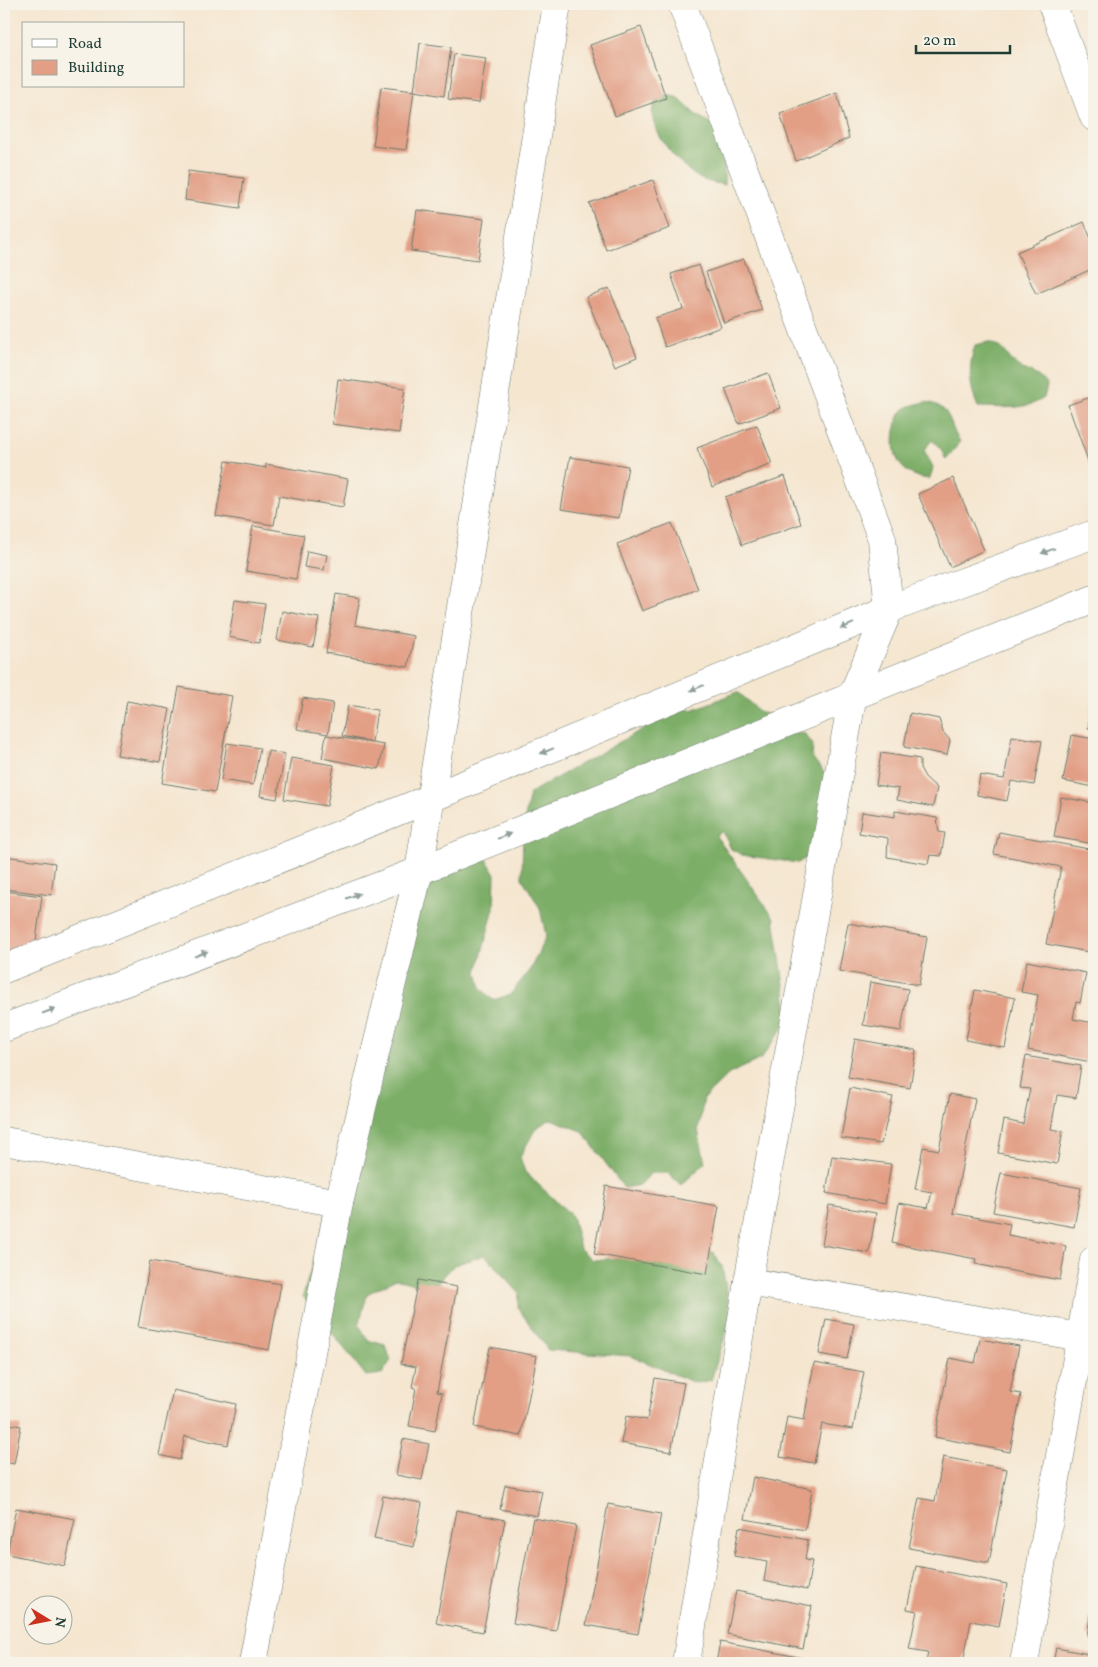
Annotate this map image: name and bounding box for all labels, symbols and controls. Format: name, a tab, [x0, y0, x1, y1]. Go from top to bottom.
legend	[22, 22, 185, 88]
scale bar	[916, 22, 1009, 54]
text: 20 m	[923, 31, 956, 52]
text: Road	[68, 34, 102, 55]
text: Building	[68, 58, 125, 79]
one-way arrow	[1041, 548, 1056, 555]
one-way arrow	[840, 623, 854, 631]
one-way arrow	[690, 685, 704, 693]
one-way arrow	[540, 747, 554, 755]
one-way arrow	[497, 832, 512, 840]
one-way arrow	[346, 892, 361, 900]
one-way arrow	[194, 949, 208, 957]
one-way arrow	[42, 1007, 57, 1014]
north arrow	[22, 1594, 72, 1644]
text: N	[49, 1615, 70, 1629]

